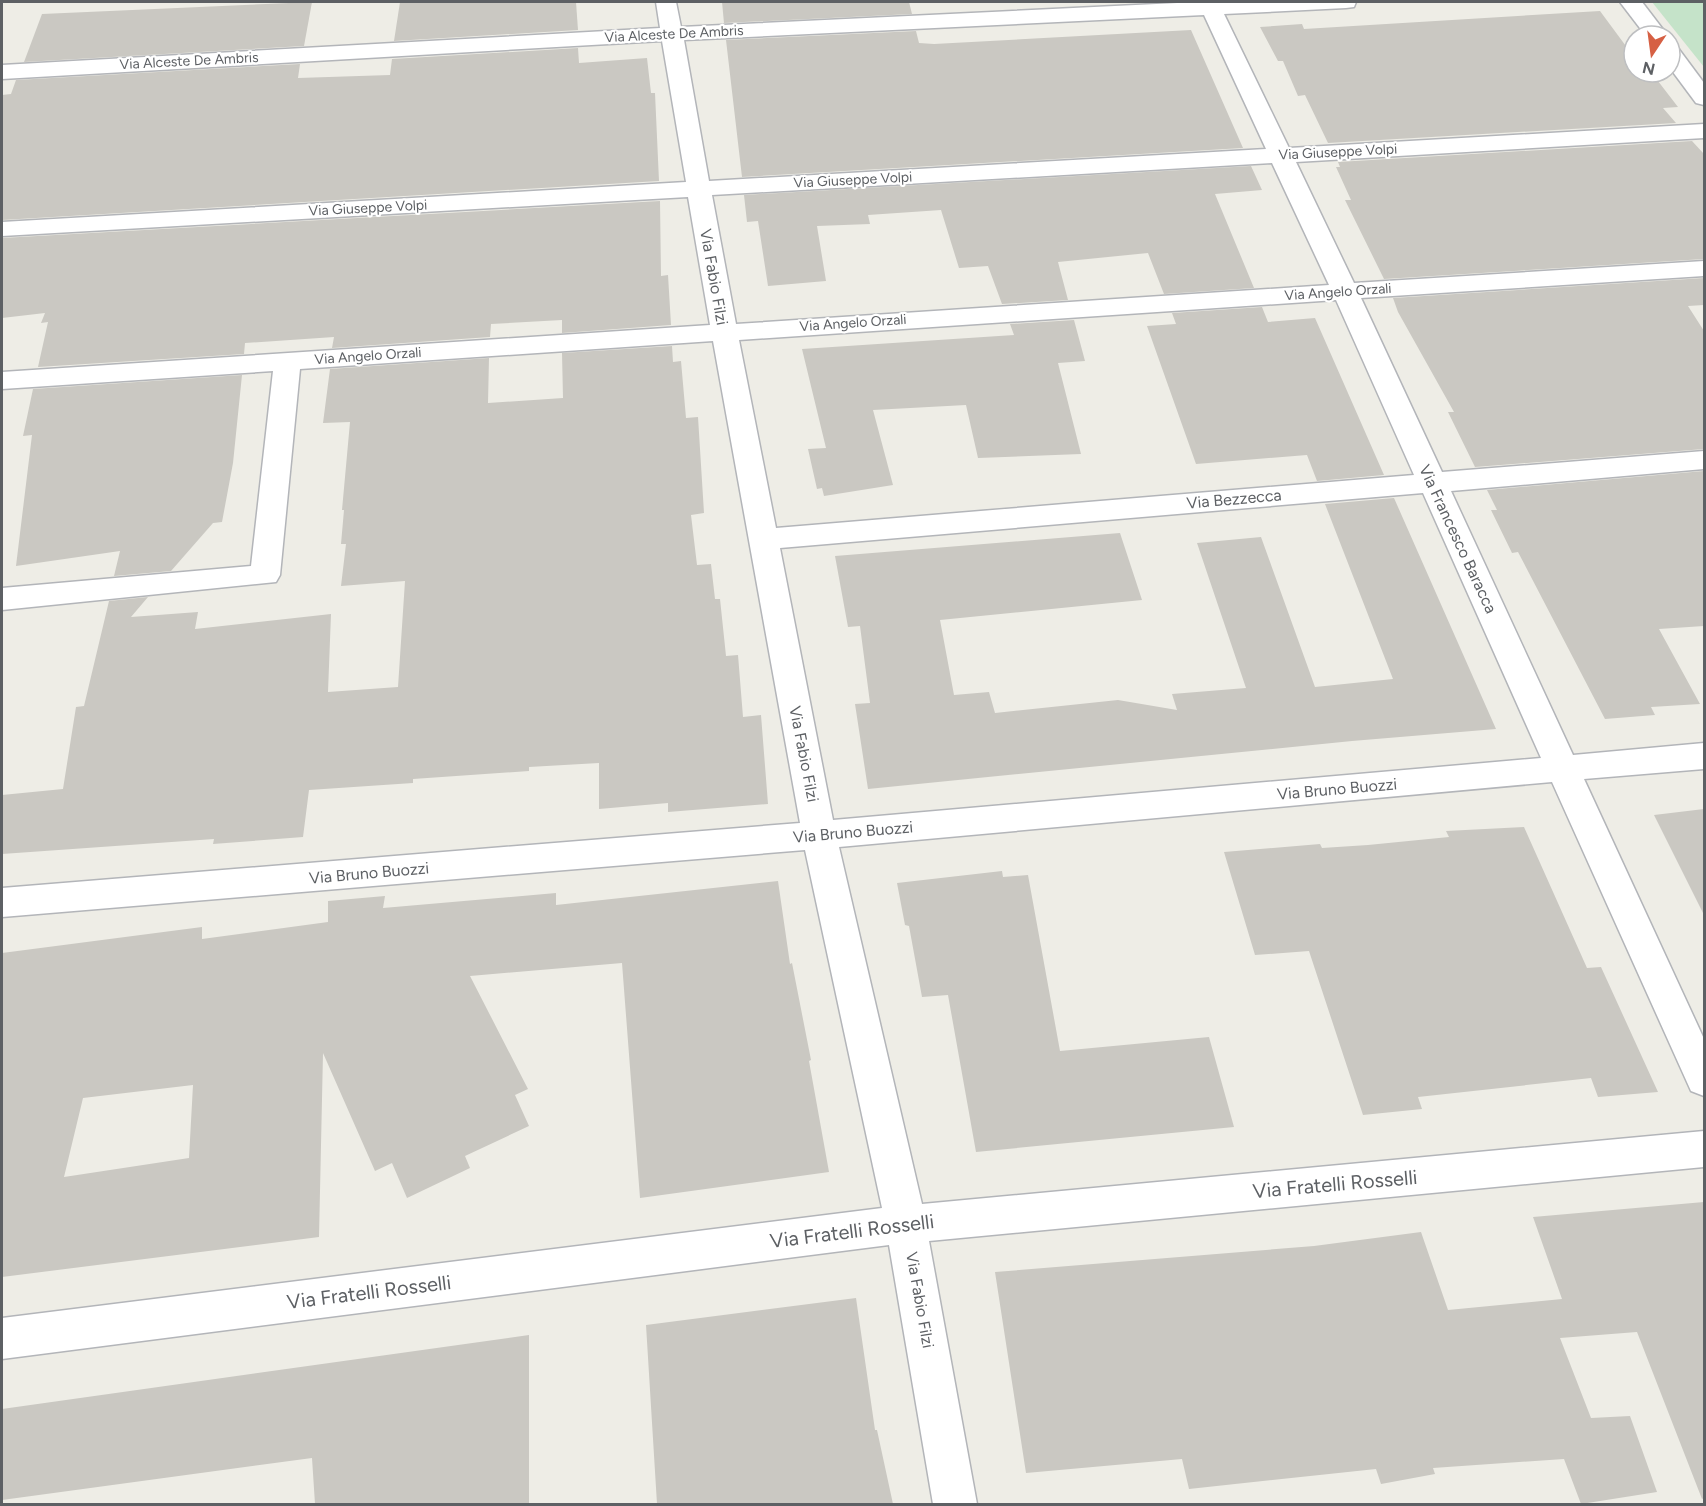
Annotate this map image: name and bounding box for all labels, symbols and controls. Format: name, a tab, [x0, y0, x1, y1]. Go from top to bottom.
street label: Via Alceste De Ambris	[604, 22, 744, 46]
north arrow	[1622, 24, 1682, 84]
street label: Via Alceste De Ambris	[119, 49, 259, 73]
text: N	[1641, 57, 1657, 79]
street label: Via Giuseppe Volpi	[1278, 140, 1398, 164]
street label: Via Giuseppe Volpi	[793, 168, 913, 192]
street label: Via Giuseppe Volpi	[308, 196, 428, 220]
street label: Via Fabio Filzi	[696, 227, 732, 327]
street label: Via Angelo Orzali	[1284, 280, 1392, 304]
street label: Via Angelo Orzali	[799, 311, 907, 335]
street label: Via Angelo Orzali	[314, 344, 422, 368]
street label: Via Francesco Baracca	[1415, 462, 1501, 616]
street label: Via Bezzecca	[1186, 485, 1282, 513]
street label: Via Fabio Filzi	[785, 704, 823, 804]
street label: Via Bruno Buozzi	[1276, 774, 1398, 804]
street label: Via Bruno Buozzi	[792, 817, 914, 847]
street label: Via Bruno Buozzi	[308, 858, 430, 888]
street label: Via Fratelli Rosselli	[1252, 1165, 1418, 1203]
street label: Via Fratelli Rosselli	[769, 1209, 935, 1253]
street label: Via Fabio Filzi	[902, 1250, 938, 1350]
street label: Via Fratelli Rosselli	[286, 1270, 452, 1314]

